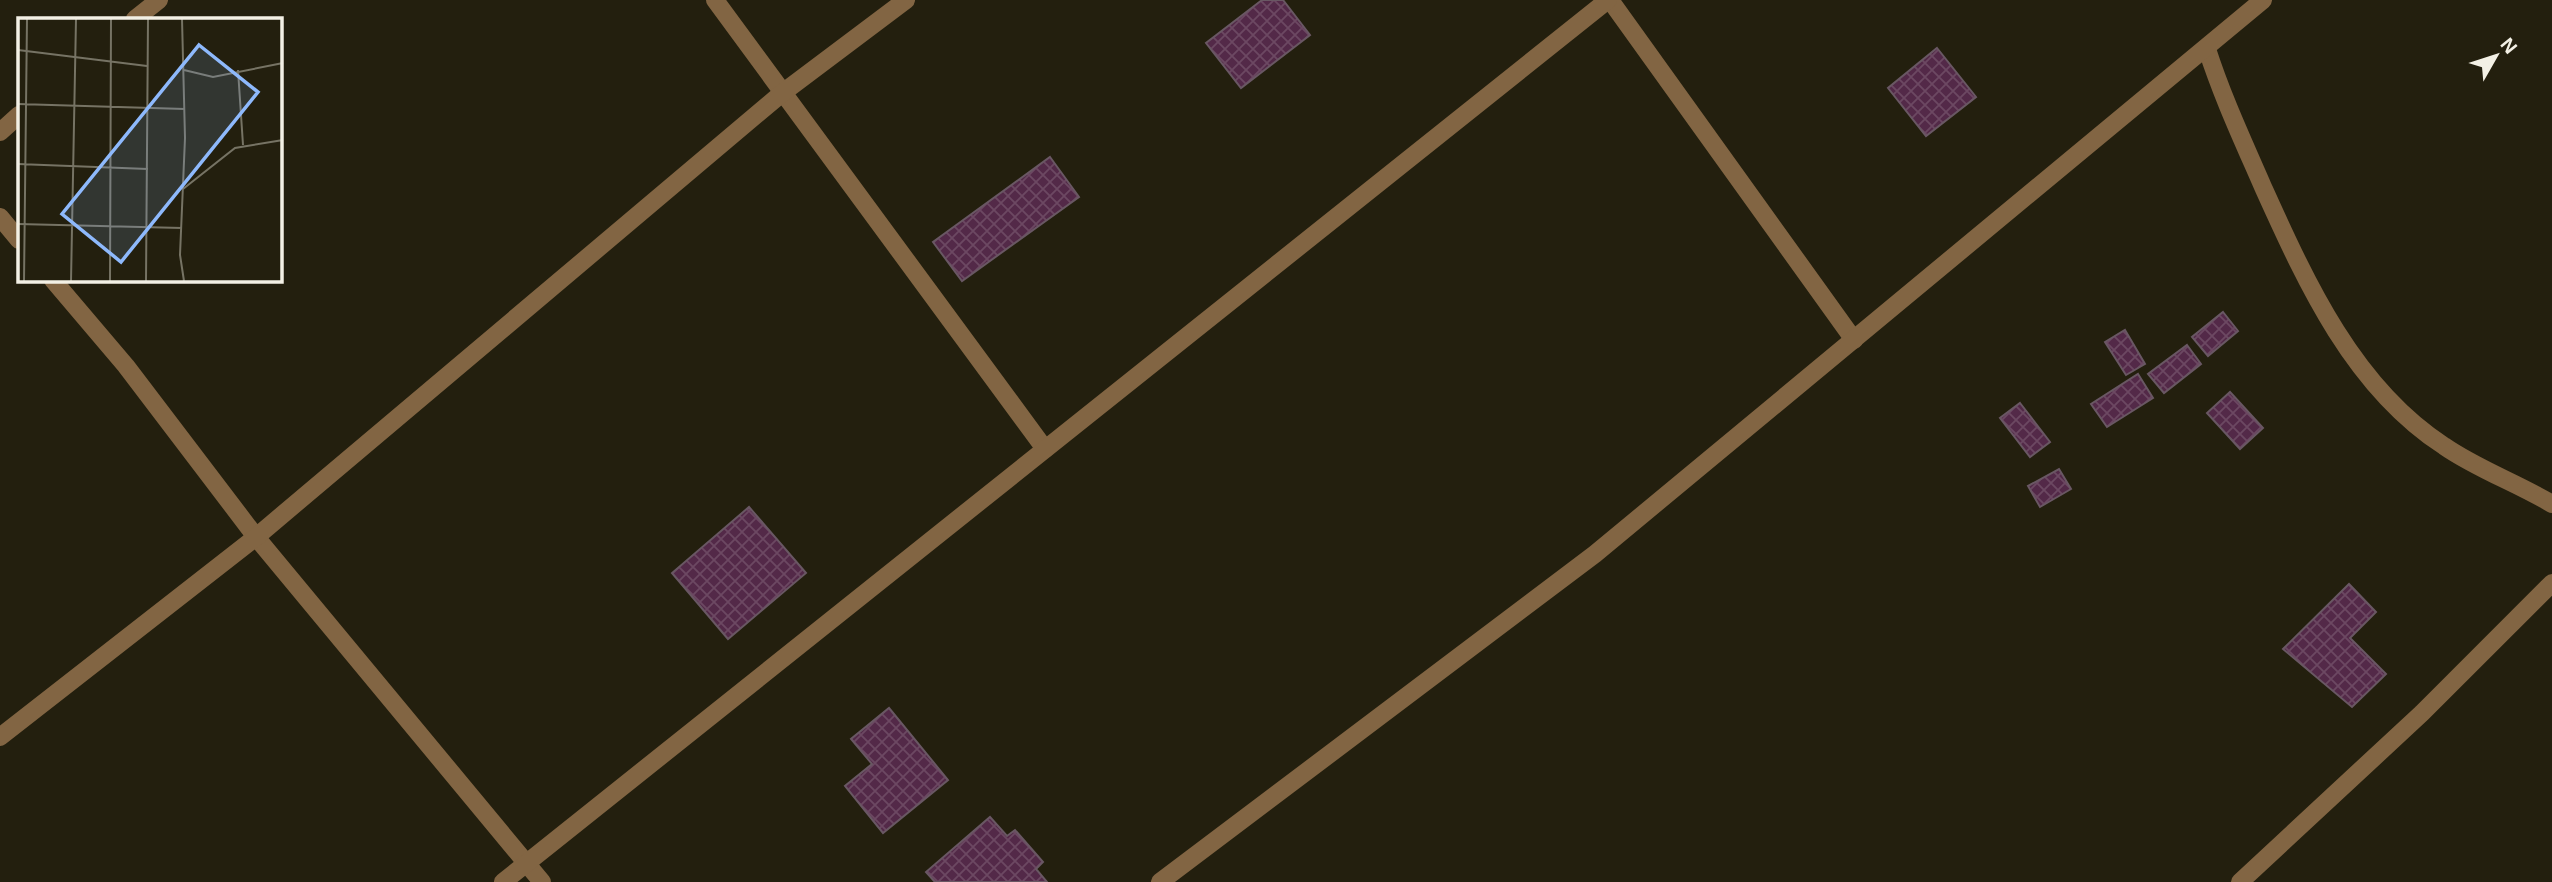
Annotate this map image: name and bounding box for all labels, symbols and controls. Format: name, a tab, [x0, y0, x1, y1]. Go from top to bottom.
inset map	[18, 18, 282, 282]
north arrow	[2461, 21, 2531, 91]
text: N	[2496, 34, 2521, 58]

